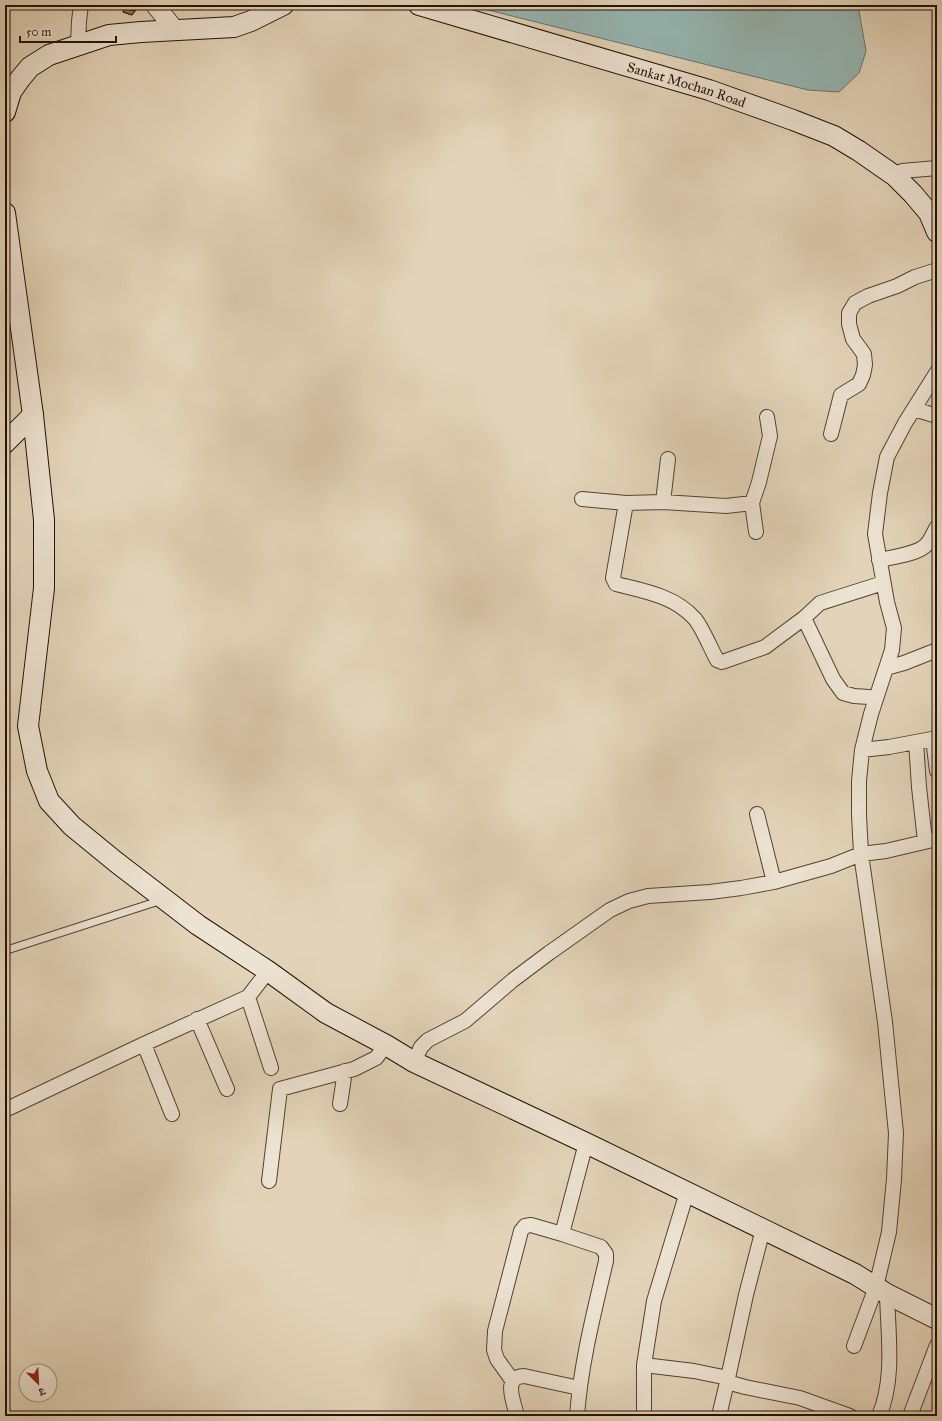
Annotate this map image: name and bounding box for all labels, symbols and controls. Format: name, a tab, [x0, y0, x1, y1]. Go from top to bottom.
scale bar	[20, 18, 116, 44]
text: 50 m	[26, 25, 51, 39]
street label: Sankat Mochan Road	[625, 58, 748, 111]
north arrow	[18, 1363, 58, 1403]
text: उ	[35, 1384, 48, 1399]

